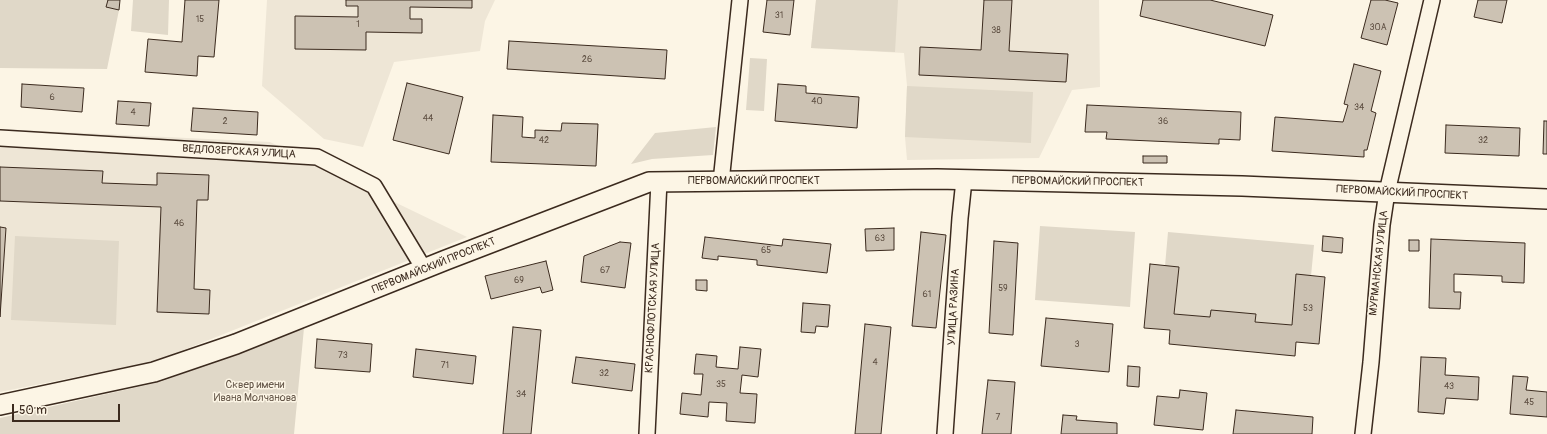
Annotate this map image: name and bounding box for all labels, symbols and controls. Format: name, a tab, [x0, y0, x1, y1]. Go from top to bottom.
house number: 31	[775, 11, 783, 21]
house number: 15	[196, 15, 204, 25]
house number: 1	[356, 20, 360, 30]
house number: 30А	[1369, 23, 1387, 33]
house number: 38	[991, 26, 1001, 36]
house number: 26	[582, 55, 592, 65]
house number: 6	[49, 93, 55, 103]
house number: 40	[811, 97, 823, 107]
house number: 34	[1354, 103, 1364, 113]
house number: 4	[130, 108, 136, 118]
house number: 44	[423, 114, 433, 124]
house number: 2	[222, 117, 228, 127]
house number: 36	[1158, 117, 1168, 127]
house number: 42	[539, 136, 549, 146]
house number: 32	[1478, 136, 1488, 146]
street label: ВЕДЛОЗЕРСКАЯ УЛИЦА	[182, 142, 296, 162]
street label: ПЕРВОМАЙСКИЙ ПРОСПЕКТ	[688, 174, 820, 188]
street label: ПЕРВОМАЙСКИЙ ПРОСПЕКТ	[1012, 174, 1144, 190]
street label: ПЕРВОМАЙСКИЙ ПРОСПЕКТ	[1336, 183, 1468, 203]
street label: МУРМАНСКАЯ УЛИЦА	[1367, 210, 1391, 316]
house number: 46	[174, 219, 184, 229]
house number: 63	[875, 234, 885, 244]
street label: ПЕРВОМАЙСКИЙ ПРОСПЕКТ	[370, 235, 498, 297]
street label: КРАСНОФЛОТСКАЯ УЛИЦА	[643, 243, 663, 373]
house number: 65	[761, 246, 771, 256]
house number: 67	[600, 266, 610, 276]
street label: УЛИЦА РАЗИНА	[945, 268, 963, 346]
house number: 69	[514, 276, 524, 286]
house number: 59	[998, 284, 1008, 294]
house number: 61	[923, 290, 931, 300]
house number: 53	[1303, 304, 1313, 314]
house number: 3	[1074, 340, 1080, 350]
house number: 73	[338, 351, 348, 361]
house number: 4	[872, 358, 878, 368]
house number: 71	[441, 361, 449, 371]
house number: 32	[599, 369, 609, 379]
park label: Сквер имени Ивана Молчанова	[214, 378, 296, 404]
house number: 35	[716, 380, 726, 390]
house number: 43	[1444, 382, 1454, 392]
house number: 34	[516, 390, 526, 400]
scale bar	[14, 396, 122, 422]
house number: 45	[1524, 398, 1534, 408]
text: 50 m	[19, 403, 47, 418]
house number: 7	[996, 413, 1000, 423]

